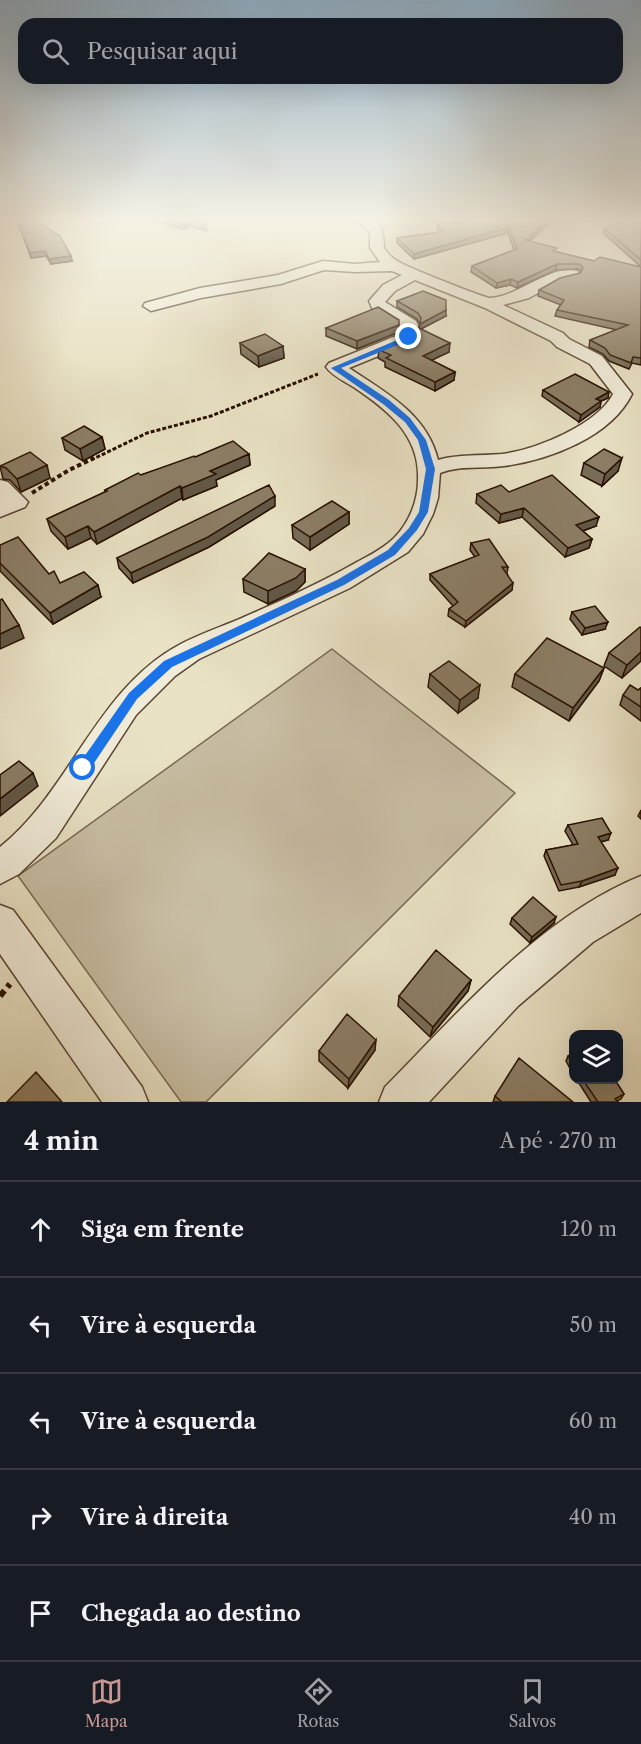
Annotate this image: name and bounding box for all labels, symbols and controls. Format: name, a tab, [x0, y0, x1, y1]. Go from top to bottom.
search box	[18, 18, 623, 84]
icon: search	[39, 35, 72, 68]
text: Pesquisar aqui	[87, 38, 237, 65]
route end	[395, 323, 421, 349]
route start	[69, 754, 95, 780]
map controls	[569, 1030, 623, 1084]
button: layers	[569, 1030, 623, 1084]
text: 4 min	[24, 1125, 99, 1157]
text: A pé · 270 m	[500, 1129, 617, 1153]
icon: ahead	[24, 1213, 57, 1246]
text: Siga em frente	[81, 1216, 244, 1243]
text: 120 m	[560, 1217, 617, 1241]
icon: left	[24, 1309, 57, 1342]
text: Vire à esquerda	[81, 1312, 256, 1339]
text: 50 m	[570, 1313, 617, 1337]
icon: left	[24, 1405, 57, 1438]
text: Vire à esquerda	[81, 1408, 256, 1435]
text: 60 m	[569, 1409, 617, 1433]
icon: right	[24, 1501, 57, 1534]
text: Vire à direita	[81, 1504, 228, 1531]
text: 40 m	[569, 1505, 617, 1529]
icon: arrive	[24, 1597, 57, 1630]
text: Chegada ao destino	[81, 1600, 301, 1627]
tab: Mapa	[85, 1675, 127, 1731]
tab: Rotas	[297, 1675, 339, 1731]
tab: Salvos	[509, 1675, 556, 1731]

